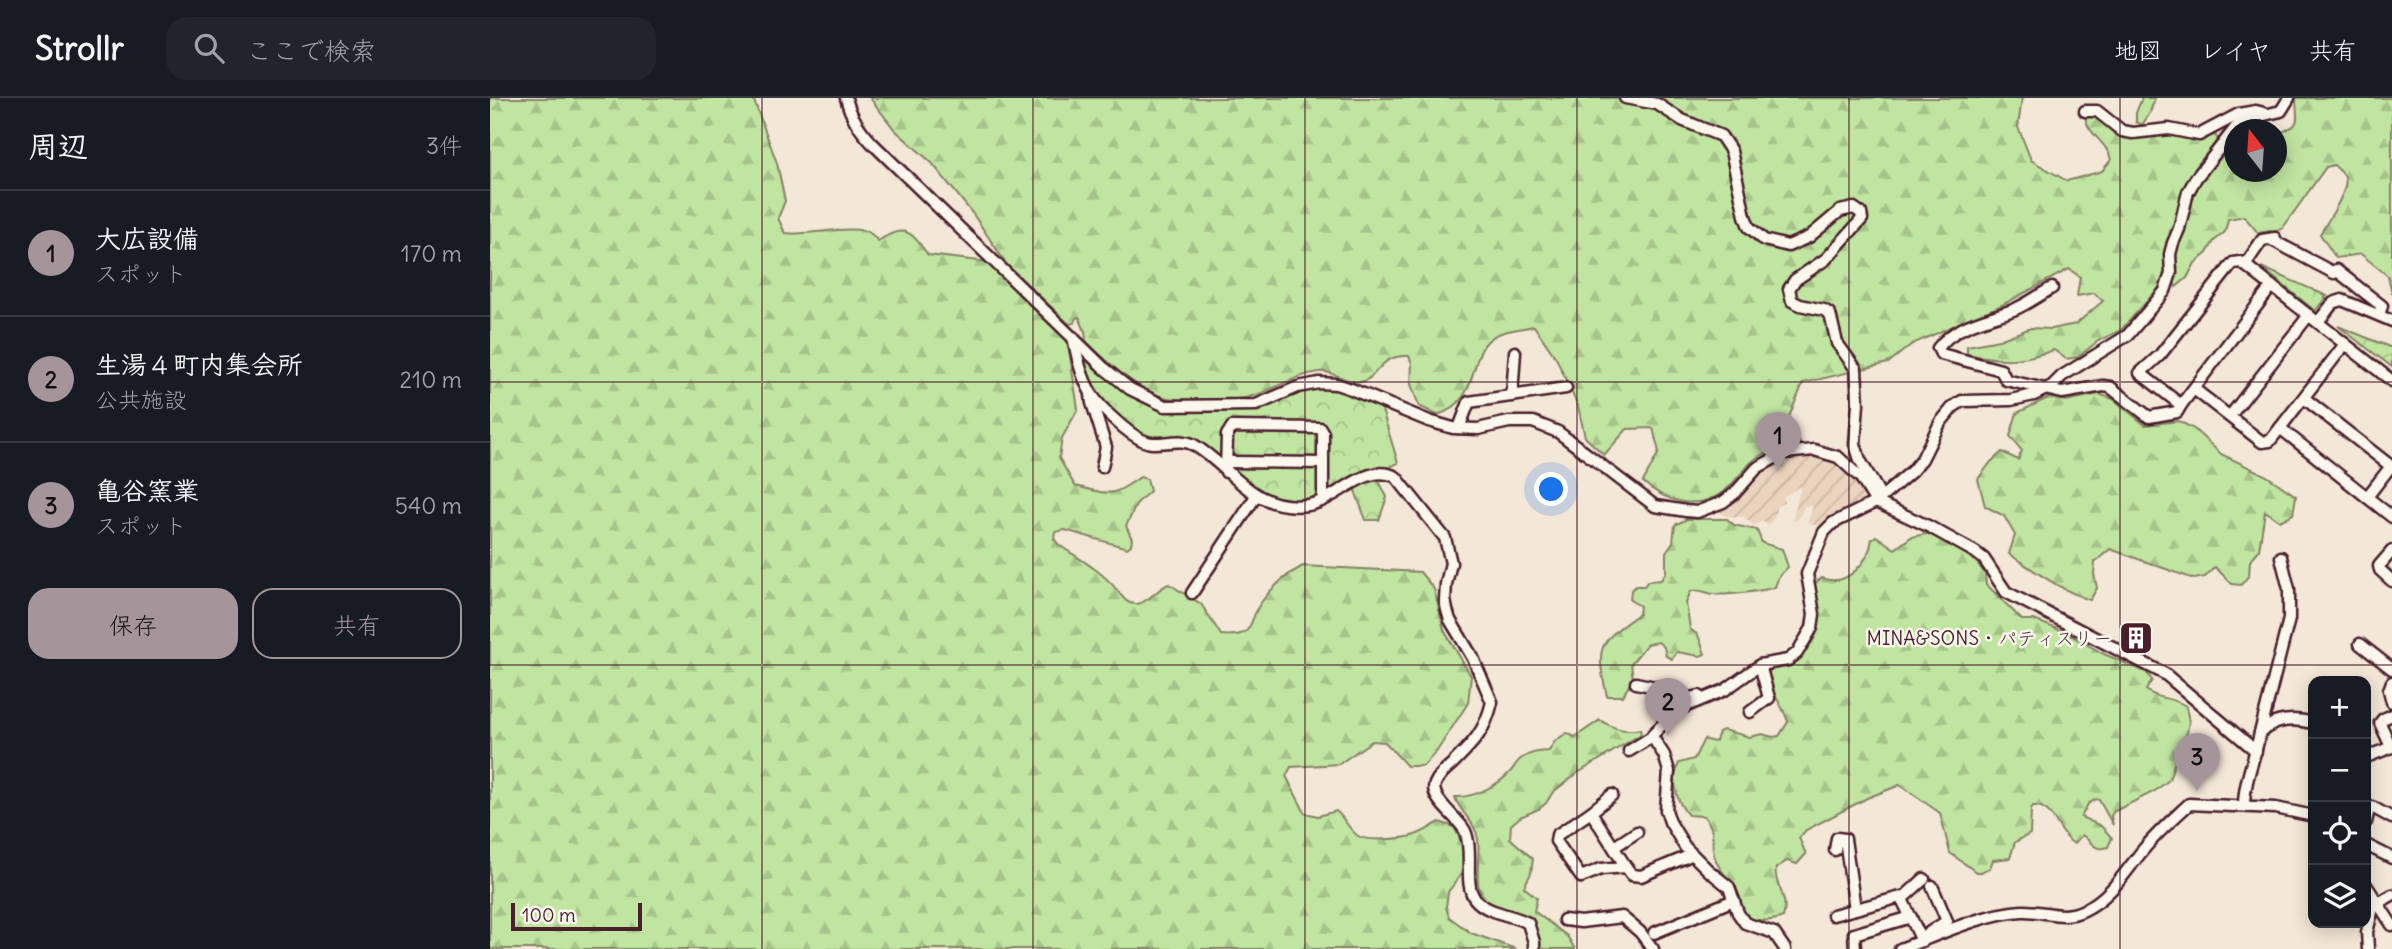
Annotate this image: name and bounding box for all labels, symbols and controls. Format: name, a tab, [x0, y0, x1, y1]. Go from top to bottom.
search box	[166, 17, 656, 80]
text: Strollr	[35, 27, 124, 69]
icon: search	[190, 29, 228, 67]
text: ここで検索	[246, 34, 376, 67]
text: 地図	[2114, 35, 2162, 65]
text: レイヤ	[2200, 35, 2271, 65]
text: 共有	[2309, 35, 2357, 65]
north arrow	[2224, 119, 2287, 182]
text: 周辺	[28, 127, 88, 165]
text: 3件	[426, 131, 462, 160]
text: 大広設備	[95, 222, 199, 255]
text: 1	[46, 239, 56, 268]
text: 170 m	[401, 239, 462, 268]
text: スポット	[95, 259, 187, 288]
text: 生湯４町内集会所	[95, 348, 303, 381]
text: 2	[45, 365, 57, 394]
text: 210 m	[399, 365, 462, 394]
text: 公共施設	[95, 385, 187, 414]
pin: 1	[1755, 412, 1801, 470]
your location	[1534, 472, 1568, 506]
text: 亀谷窯業	[95, 474, 199, 507]
text: 3	[44, 491, 58, 520]
text: 540 m	[395, 491, 462, 520]
text: スポット	[95, 511, 187, 540]
button: 保存	[28, 588, 238, 659]
button: 共有	[252, 588, 462, 659]
building icon: MINA&SONS・パティスリー	[2117, 619, 2155, 657]
place label: MINA&SONS・パティスリー	[1866, 626, 2112, 650]
map controls	[2308, 676, 2371, 928]
button: +	[2308, 676, 2371, 739]
pin: 2	[1645, 678, 1691, 736]
pin: 3	[2174, 733, 2220, 791]
button: −	[2308, 739, 2371, 802]
button: locate	[2308, 802, 2371, 865]
button: layers	[2308, 865, 2371, 928]
scale bar	[511, 900, 642, 932]
text: 100 m	[522, 903, 576, 927]

